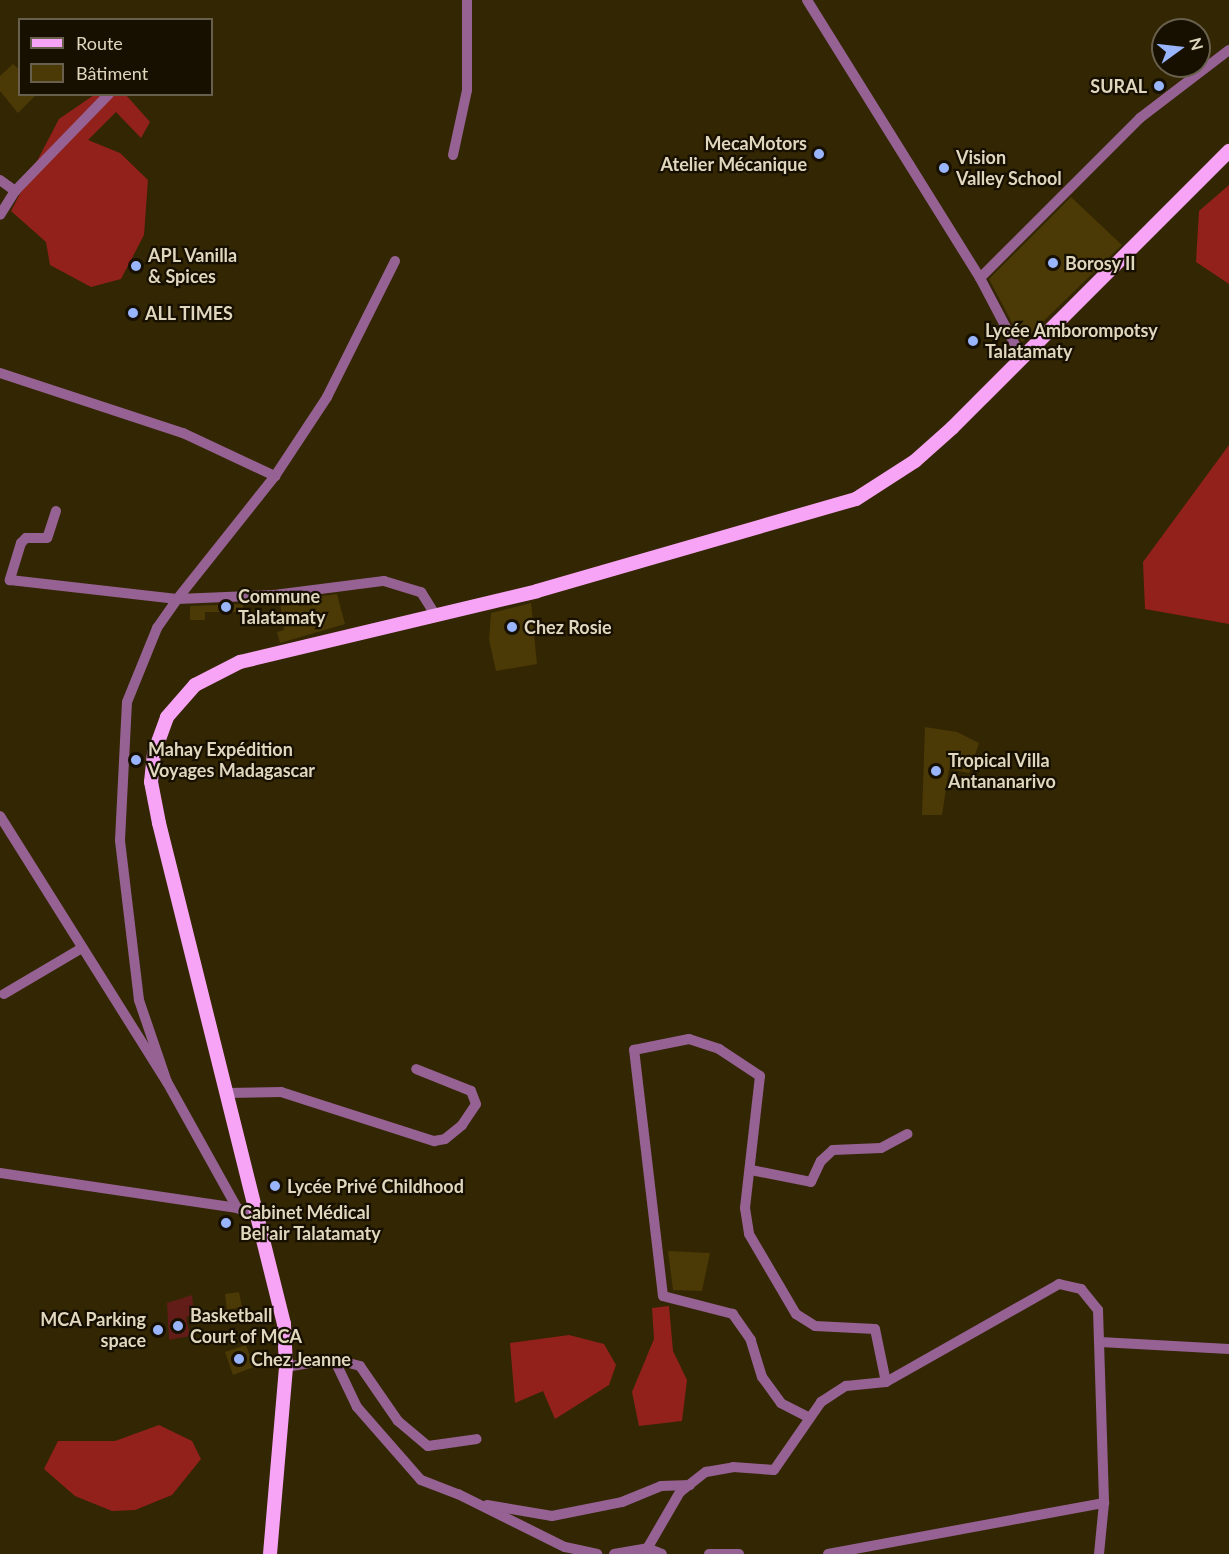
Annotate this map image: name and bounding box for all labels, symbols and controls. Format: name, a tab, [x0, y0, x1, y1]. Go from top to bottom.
legend	[18, 18, 213, 96]
north arrow	[1151, 18, 1211, 78]
text: Route	[76, 32, 123, 54]
text: N	[1186, 35, 1208, 52]
text: Bâtiment	[76, 62, 148, 84]
place label: SURAL	[1090, 75, 1147, 97]
marker: SURAL	[1152, 79, 1166, 93]
place label: MecaMotors Atelier Mécanique	[660, 133, 807, 176]
marker: MecaMotors Atelier Mécanique	[812, 147, 826, 161]
place label: Vision Valley School	[956, 147, 1062, 190]
marker: Vision Valley School	[937, 161, 951, 175]
place label: APL Vanilla & Spices	[148, 245, 238, 288]
place label: Borosy II	[1065, 252, 1136, 274]
marker: Borosy II	[1046, 256, 1060, 270]
marker: APL Vanilla & Spices	[129, 259, 143, 273]
place label: ALL TIMES	[145, 302, 234, 324]
marker: ALL TIMES	[126, 306, 140, 320]
place label: Lycée Amborompotsy Talatamaty	[985, 320, 1158, 362]
marker: Lycée Amborompotsy Talatamaty	[966, 334, 980, 348]
place label: Commune Talatamaty	[238, 586, 326, 628]
marker: Commune Talatamaty	[219, 600, 233, 614]
place label: Chez Rosie	[524, 616, 612, 638]
marker: Chez Rosie	[505, 620, 519, 634]
place label: Mahay Expédition Voyages Madagascar	[148, 739, 315, 782]
place label: Tropical Villa Antananarivo	[948, 750, 1056, 792]
marker: Mahay Expédition Voyages Madagascar	[129, 753, 143, 767]
marker: Tropical Villa Antananarivo	[929, 764, 943, 778]
place label: Lycée Privé Childhood	[287, 1175, 464, 1197]
marker: Lycée Privé Childhood	[268, 1179, 282, 1193]
place label: Cabinet Médical Bel'air Talatamaty	[240, 1202, 382, 1244]
marker: Cabinet Médical Bel'air Talatamaty	[217, 1214, 235, 1232]
place label: Basketball Court of MCA	[190, 1305, 302, 1348]
place label: MCA Parking space	[40, 1309, 146, 1352]
marker: Basketball Court of MCA	[171, 1319, 185, 1333]
marker: MCA Parking space	[151, 1323, 165, 1337]
place label: Chez Jeanne	[251, 1348, 351, 1370]
marker: Chez Jeanne	[232, 1352, 246, 1366]

